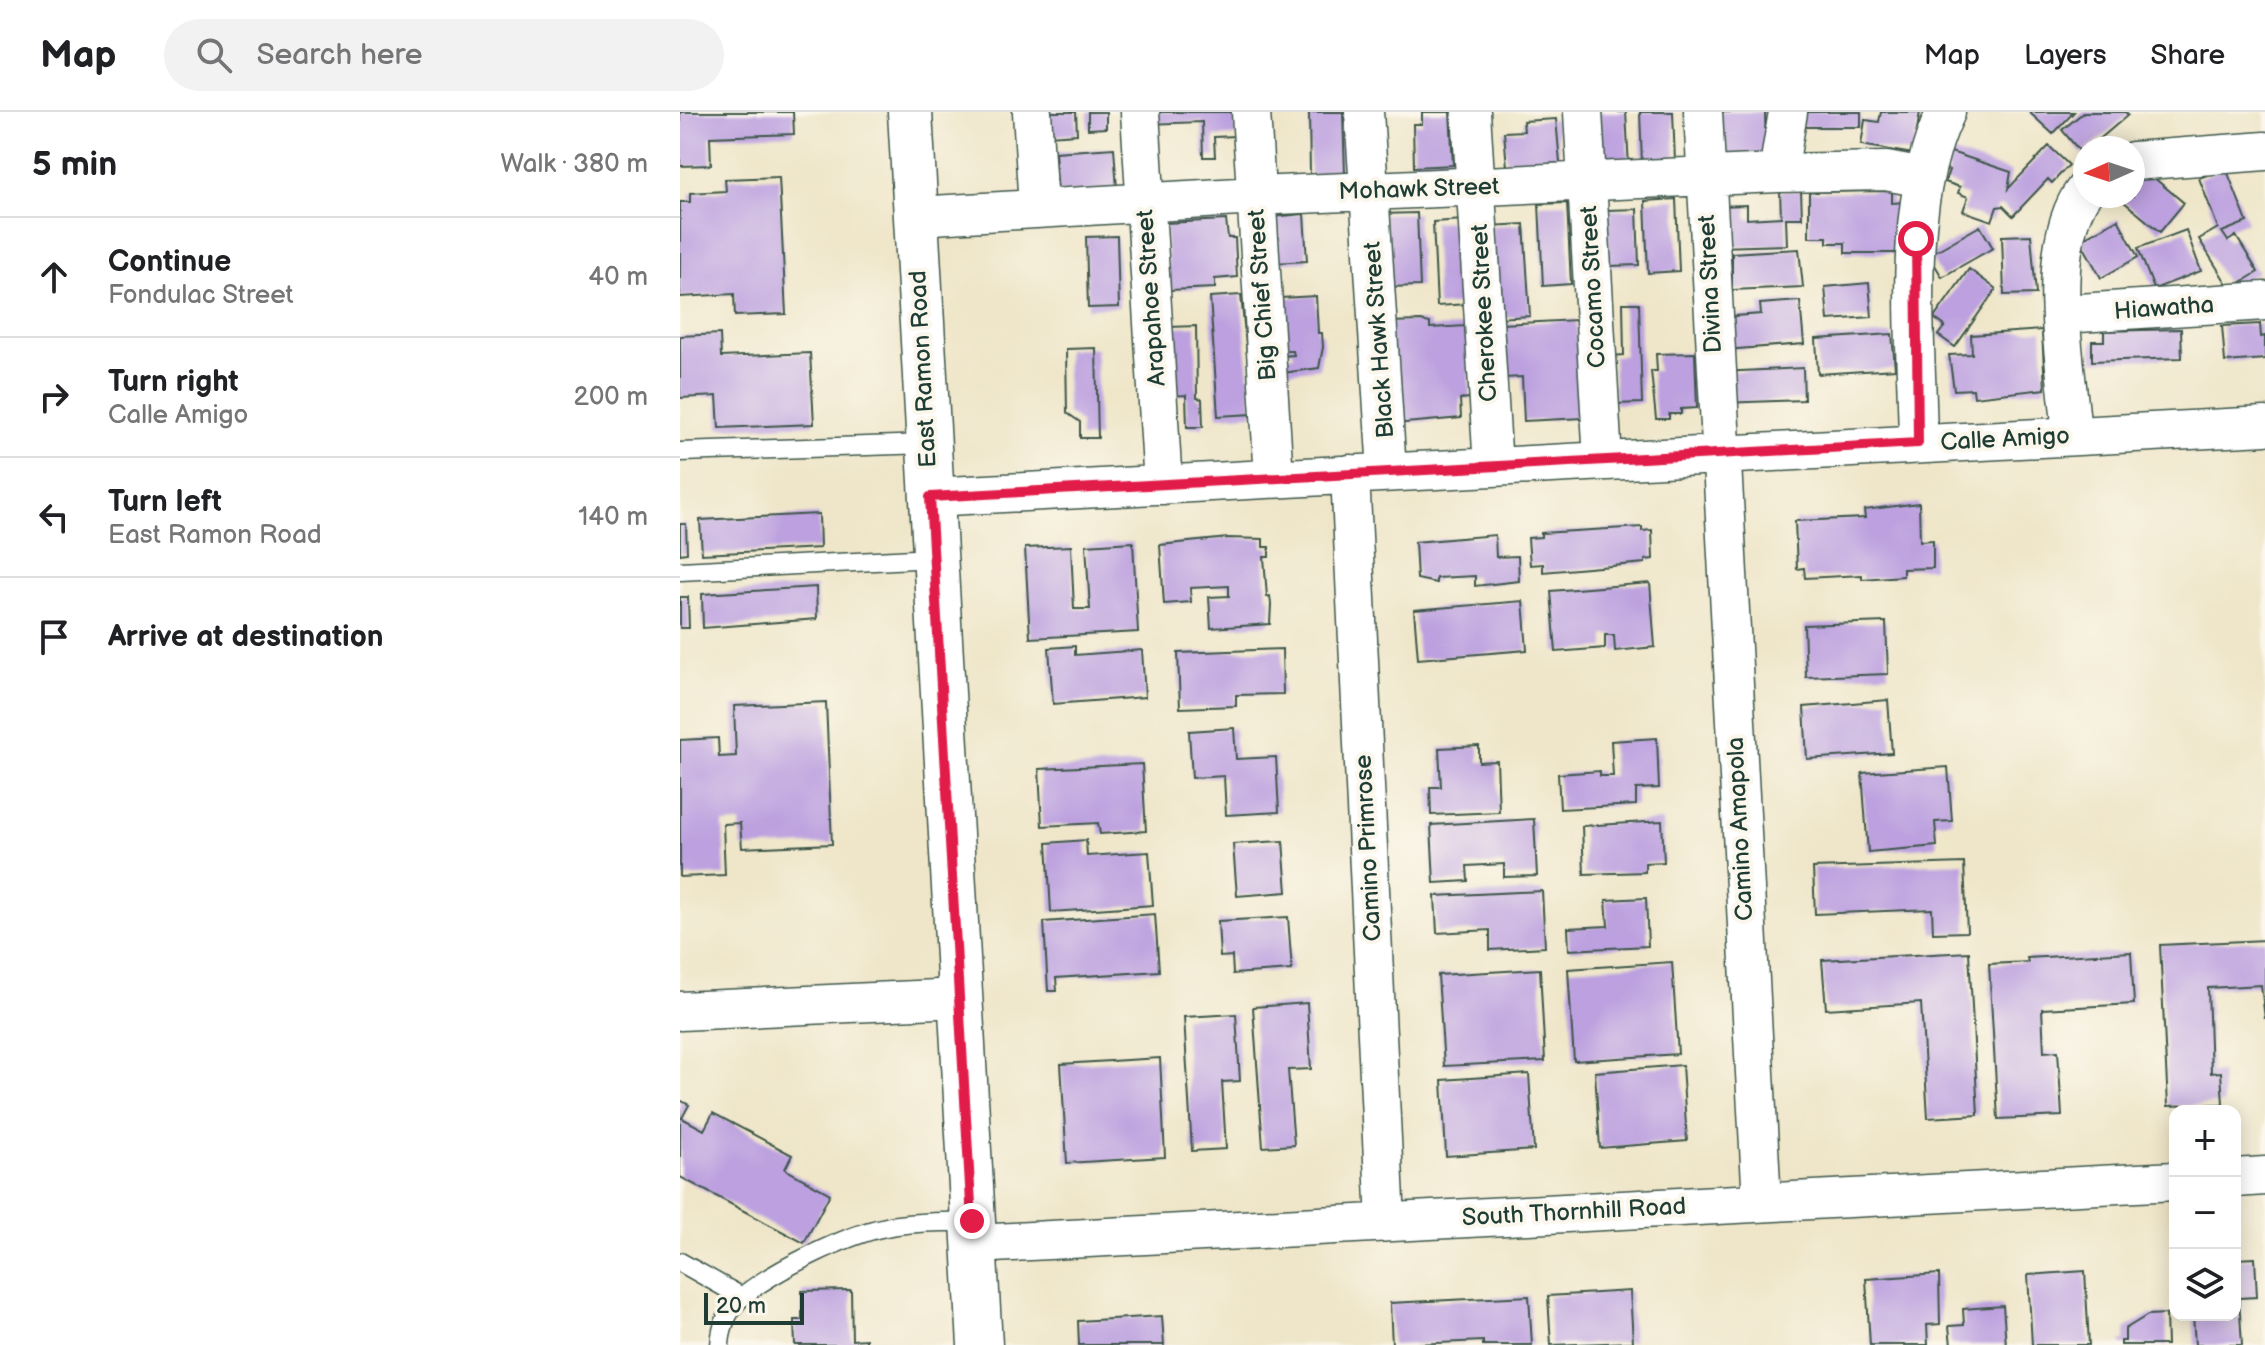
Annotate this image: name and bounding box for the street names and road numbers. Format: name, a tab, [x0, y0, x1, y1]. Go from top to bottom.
street label: Mohawk Street	[1338, 172, 1501, 206]
street label: Cocamo Street	[1574, 205, 1612, 369]
street label: Arapahoe Street	[1130, 208, 1172, 387]
street label: Big Chief Street	[1241, 208, 1282, 382]
street label: Divina Street	[1692, 213, 1728, 354]
street label: Cherokee Street	[1465, 223, 1503, 403]
street label: Black Hawk Street	[1358, 240, 1400, 439]
street label: East Ramon Road	[903, 270, 943, 468]
street label: Hiawatha	[2113, 290, 2215, 326]
street label: Calle Amigo	[1940, 421, 2070, 457]
street label: Camino Amapola	[1721, 736, 1759, 922]
street label: Camino Primrose	[1349, 754, 1387, 942]
street label: South Thornhill Road	[1461, 1192, 1687, 1232]

